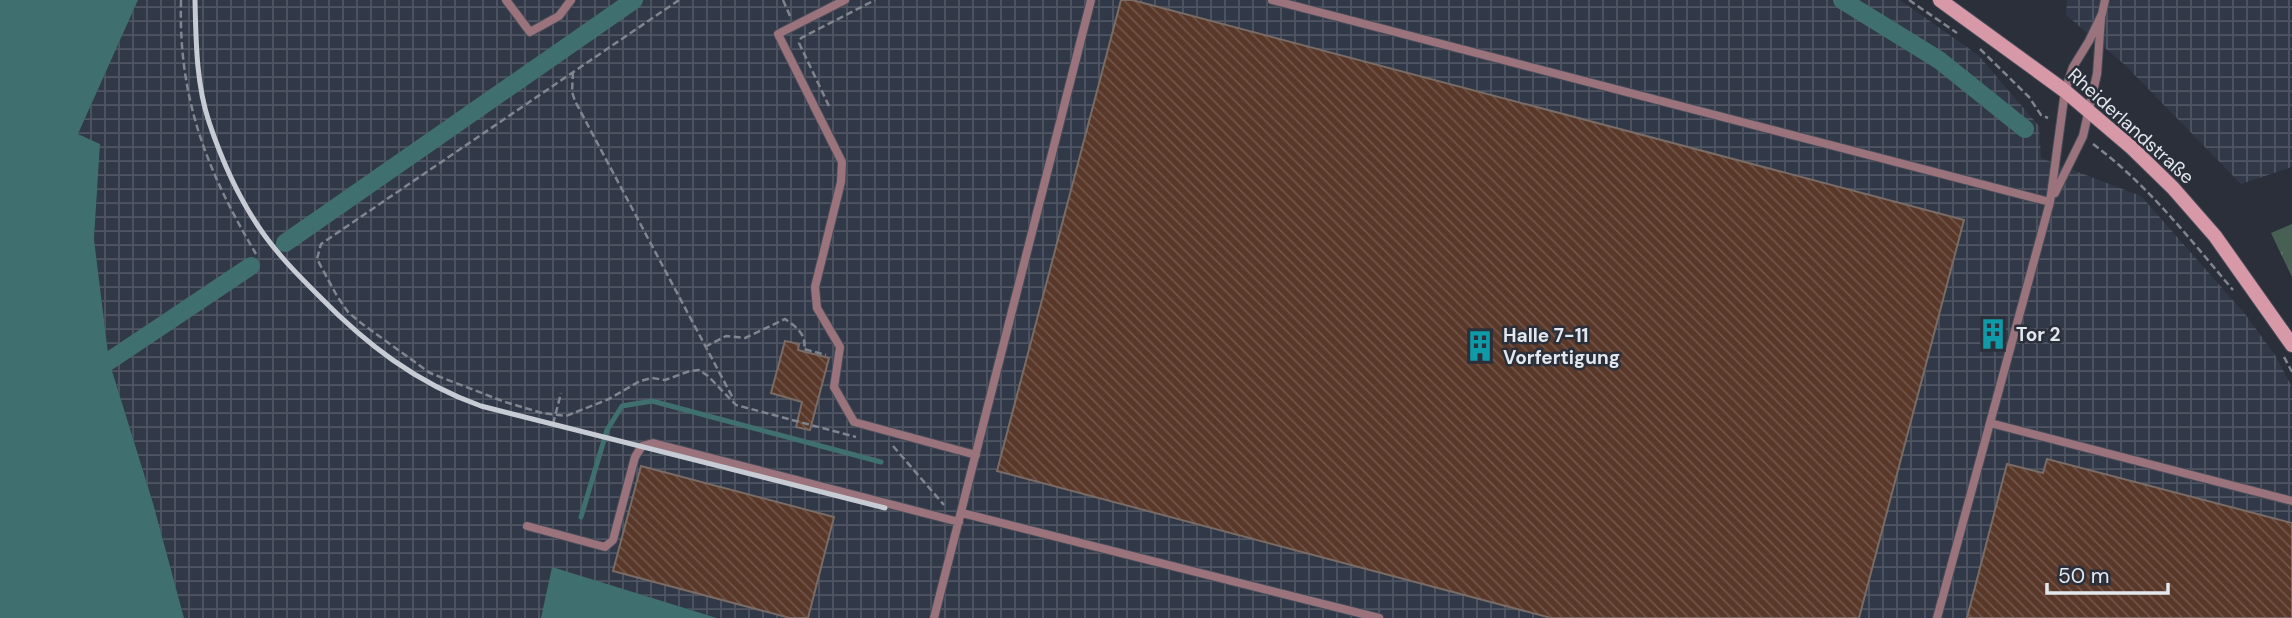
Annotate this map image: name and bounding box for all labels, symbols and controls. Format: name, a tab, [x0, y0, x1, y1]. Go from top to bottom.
street label: Rheiderlandstraße	[2063, 63, 2199, 189]
building icon: Tor 2	[1976, 317, 2010, 351]
place label: Tor 2	[2016, 322, 2060, 347]
place label: Halle 7-11 Vorfertigung	[1503, 323, 1620, 370]
building icon: Halle 7-11 Vorfertigung	[1463, 329, 1497, 363]
scale bar	[2047, 552, 2168, 596]
text: 50 m	[2058, 562, 2109, 590]

